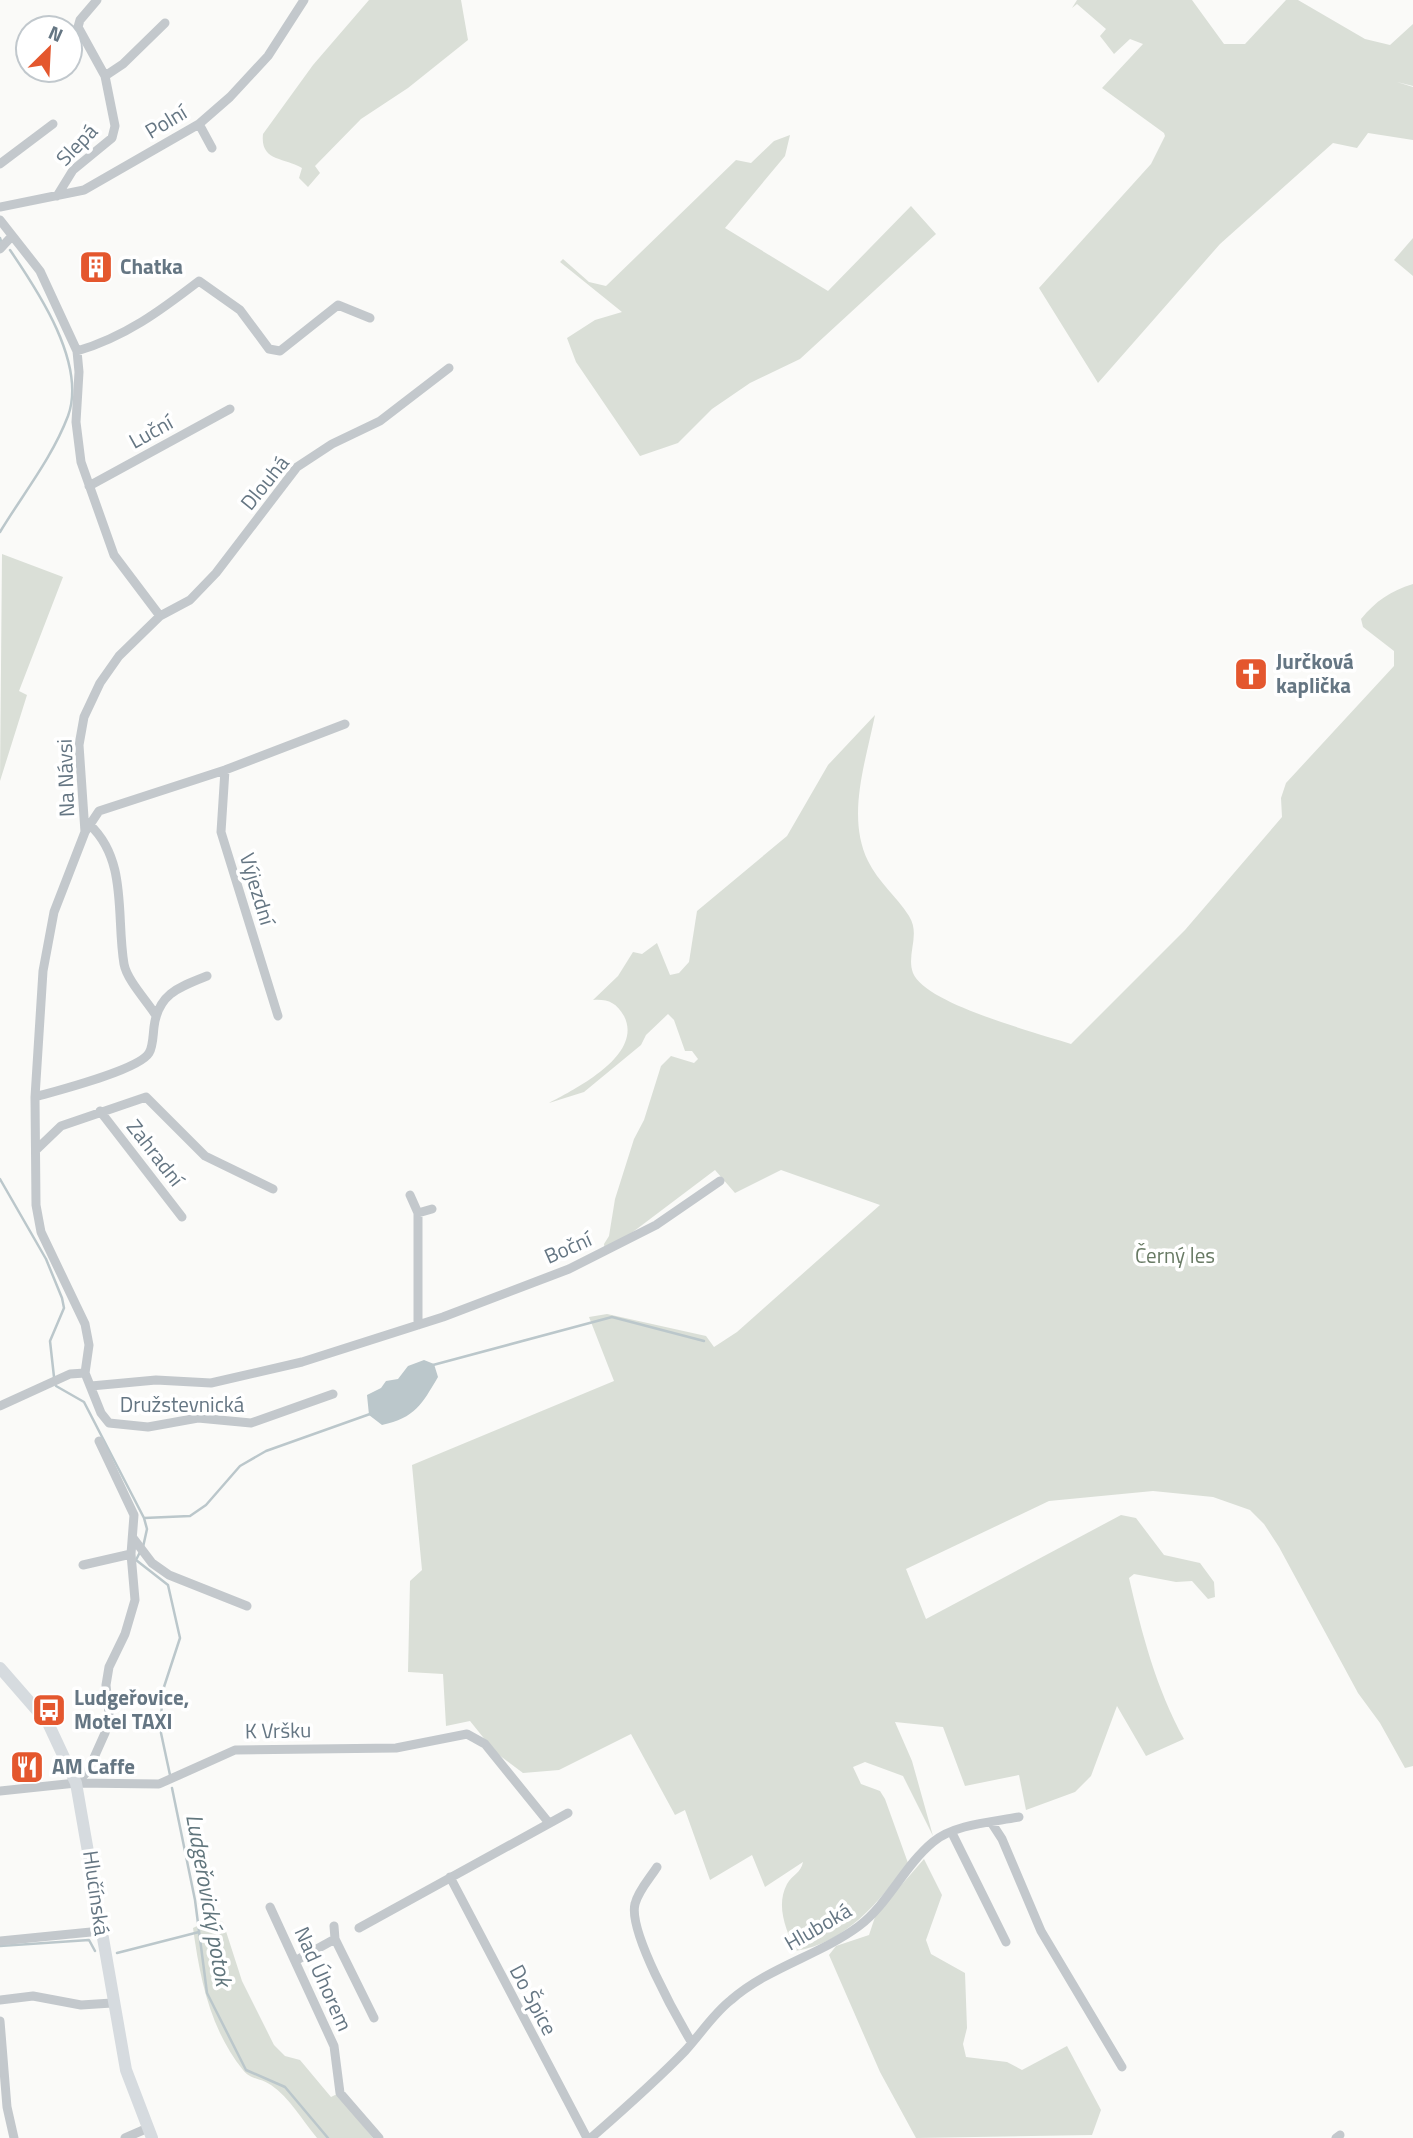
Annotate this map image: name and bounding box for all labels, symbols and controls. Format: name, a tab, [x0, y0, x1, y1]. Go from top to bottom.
north arrow	[14, 14, 84, 84]
text: N	[44, 17, 68, 49]
street label: Polní	[138, 95, 194, 146]
street label: Slepá	[48, 115, 105, 173]
building icon: Chatka	[77, 248, 115, 286]
place label: Chatka	[120, 250, 183, 282]
street label: Luční	[123, 405, 180, 456]
street label: Dlouhá	[232, 448, 297, 517]
place label: Jurčková kaplička	[1276, 645, 1354, 701]
church icon: Jurčková kaplička	[1232, 655, 1270, 693]
street label: Na Návsi	[48, 738, 82, 818]
street label: Výjezdní	[232, 849, 284, 930]
street label: Zahradní	[119, 1112, 193, 1194]
street label: Boční	[539, 1222, 598, 1272]
park label: Černý les	[1135, 1239, 1215, 1271]
street label: Družstevnická	[120, 1388, 245, 1420]
place label: Ludgeřovice, Motel TAXI	[74, 1681, 189, 1737]
bus stop icon: Ludgeřovice, Motel TAXI	[30, 1691, 68, 1729]
street label: K Vršku	[244, 1713, 312, 1747]
restaurant icon: AM Caffe	[8, 1748, 46, 1786]
place label: AM Caffe	[52, 1750, 135, 1782]
water label: Ludgeřovický potok	[177, 1811, 242, 1991]
street label: Hlučínská	[75, 1848, 119, 1938]
street label: Hluboká	[778, 1894, 857, 1958]
street label: Nad Úhorem	[287, 1921, 361, 2036]
street label: Do Špice	[502, 1958, 566, 2041]

